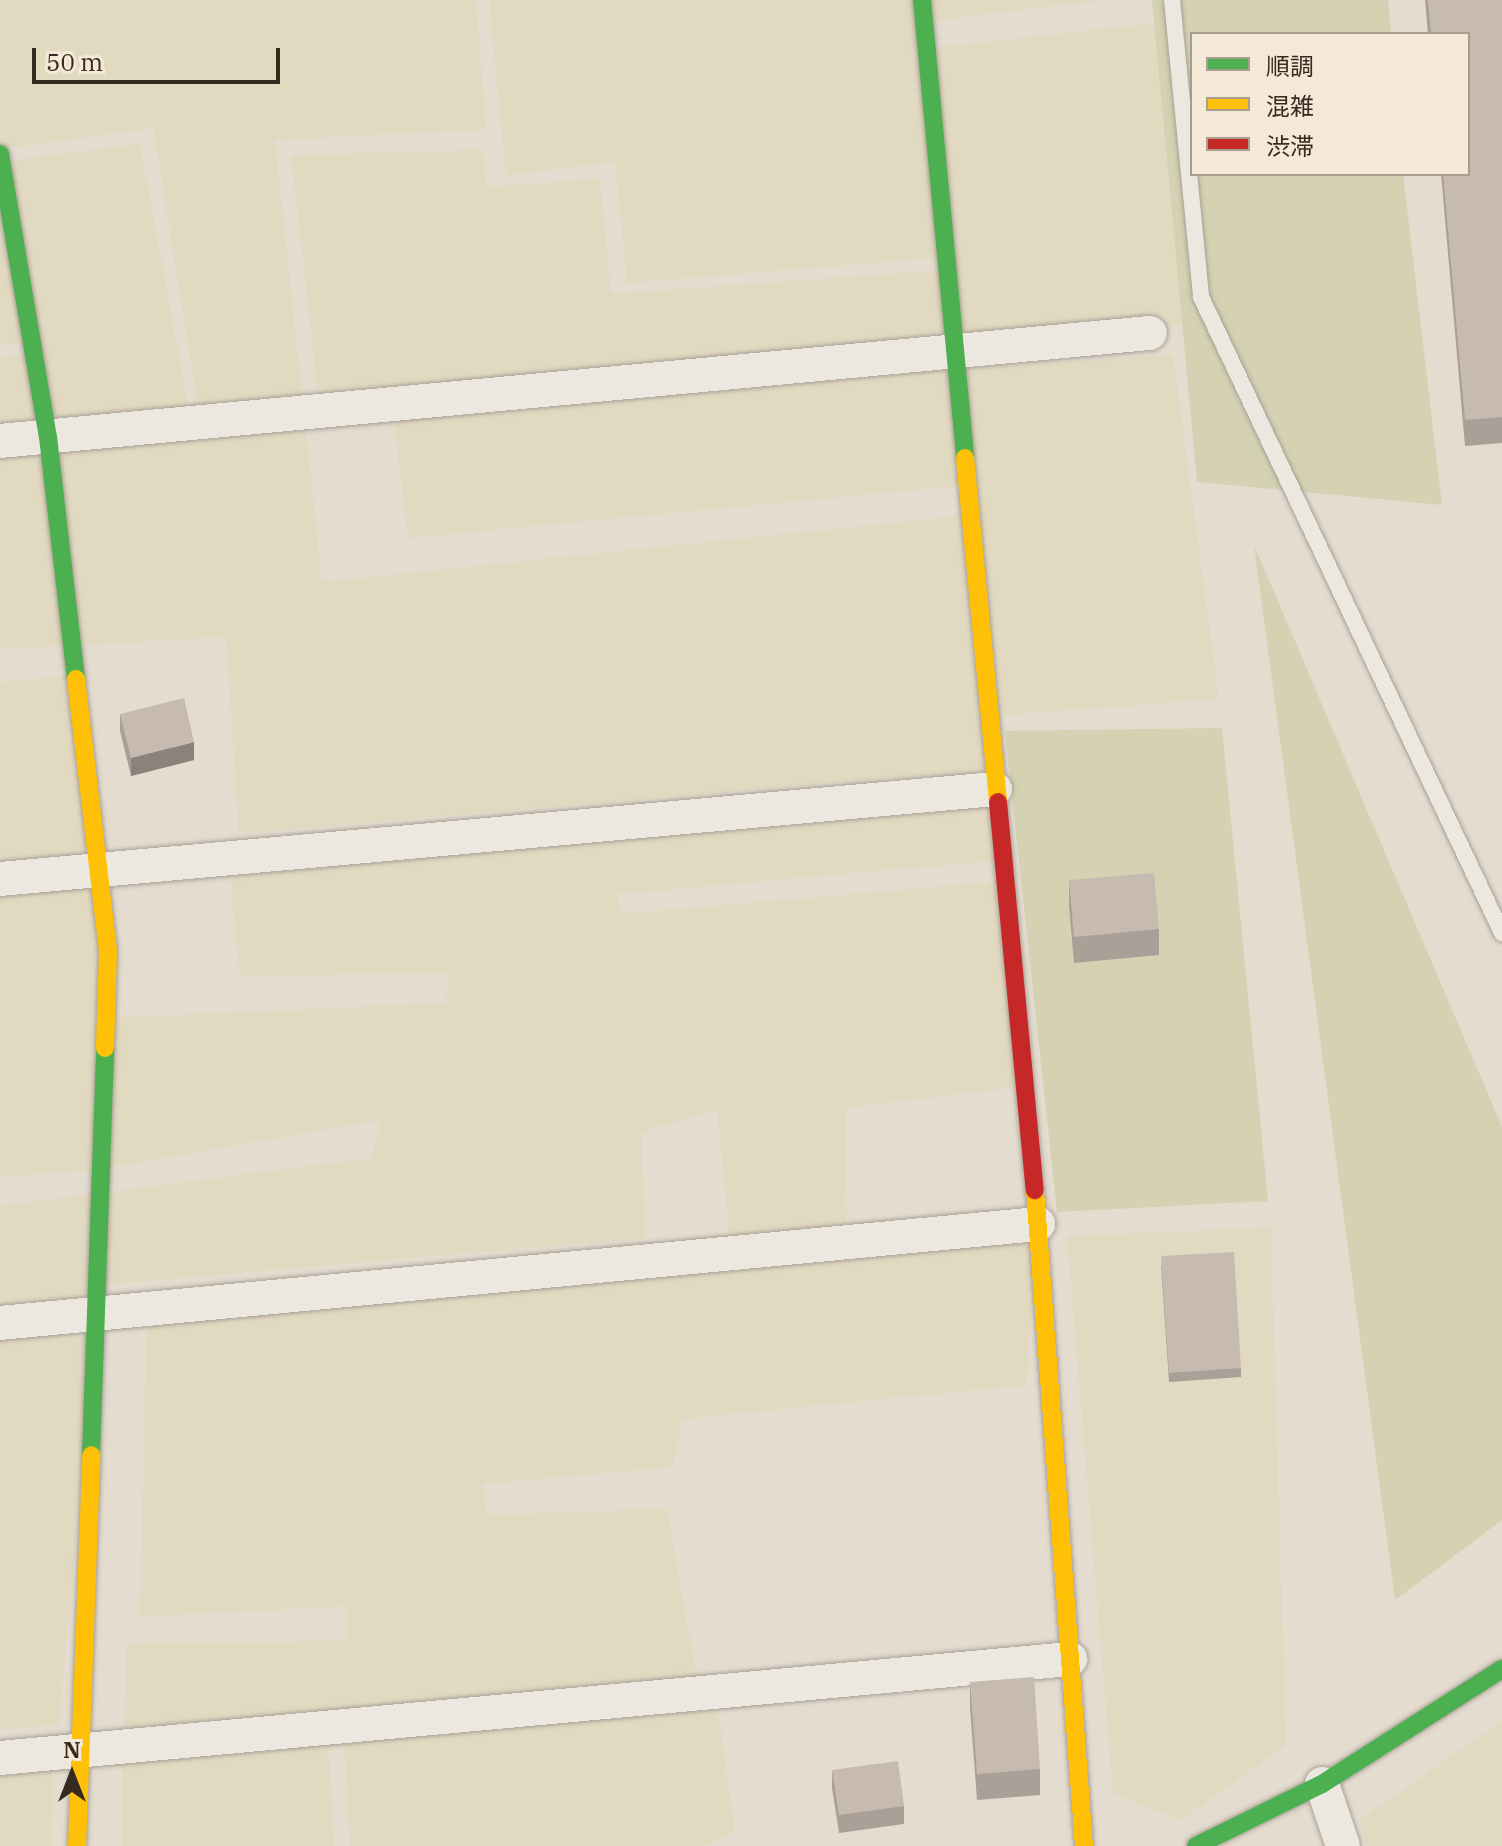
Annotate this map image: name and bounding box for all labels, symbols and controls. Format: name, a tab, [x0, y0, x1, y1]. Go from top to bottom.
scale bar	[36, 32, 284, 82]
legend	[1190, 32, 1470, 176]
text: 50 m	[46, 46, 103, 78]
text: 順調	[1266, 50, 1314, 82]
text: 混雑	[1266, 90, 1314, 122]
text: 渋滞	[1266, 130, 1314, 162]
north arrow	[32, 1734, 112, 1814]
text: N	[63, 1735, 81, 1764]

